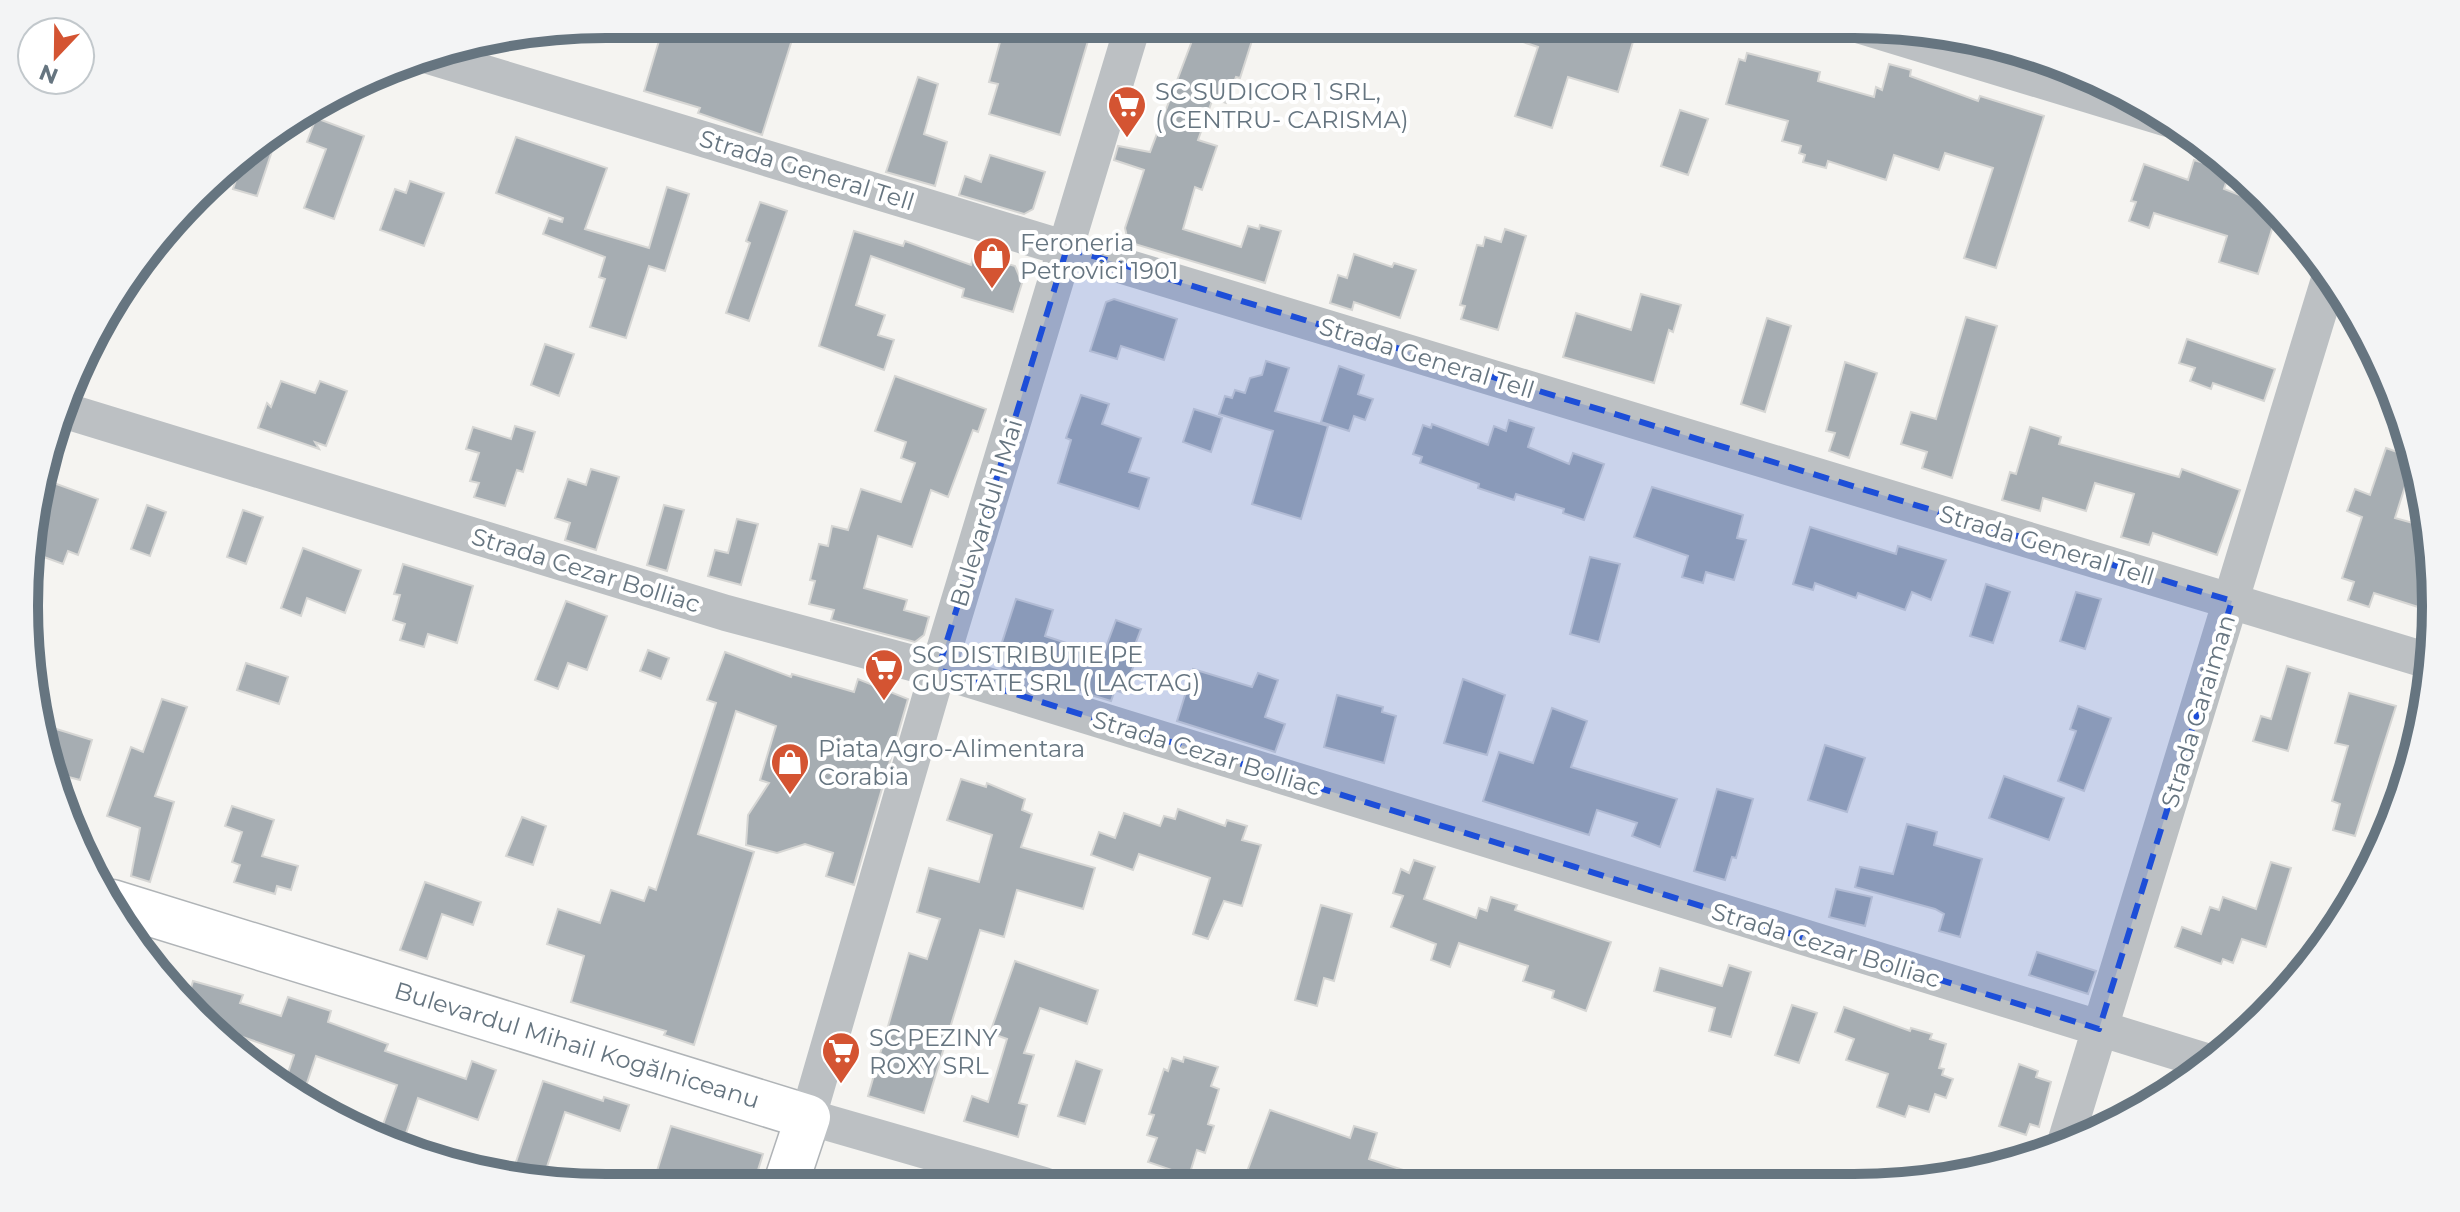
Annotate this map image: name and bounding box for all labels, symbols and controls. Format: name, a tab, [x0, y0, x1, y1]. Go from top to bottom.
north arrow	[16, 16, 96, 96]
text: N	[35, 58, 62, 90]
place label: SC SUDICOR 1 SRL, ( CENTRU- CARISMA)	[1155, 77, 1409, 134]
supermarket icon: SC SUDICOR 1 SRL, ( CENTRU- CARISMA)	[1106, 84, 1148, 139]
street label: Strada General Tell	[696, 124, 918, 216]
place label: Feroneria Petrovici 1901	[1020, 228, 1179, 285]
shop icon: Feroneria Petrovici 1901	[971, 235, 1013, 290]
street label: Strada General Tell	[1316, 312, 1538, 404]
street label: Bulevardul 1 Mai	[944, 416, 1028, 610]
street label: Strada General Tell	[1936, 499, 2158, 591]
street label: Strada Cezar Bolliac	[468, 521, 704, 619]
street label: Strada Caraiman	[2155, 611, 2241, 811]
place label: SC DISTRIBUTIE PE GUSTATE SRL ( LACTAG)	[912, 640, 1200, 697]
supermarket icon: SC DISTRIBUTIE PE GUSTATE SRL ( LACTAG)	[863, 647, 905, 702]
street label: Strada Cezar Bolliac	[1089, 704, 1325, 802]
place label: Piata Agro-Alimentara Corabia	[818, 734, 1085, 791]
shop icon: Piata Agro-Alimentara Corabia	[769, 741, 811, 796]
street label: Strada Cezar Bolliac	[1708, 896, 1944, 994]
street label: Bulevardul Mihail Kogălniceanu	[391, 976, 763, 1114]
place label: SC PEZINY ROXY SRL	[869, 1023, 998, 1080]
supermarket icon: SC PEZINY ROXY SRL	[820, 1030, 862, 1085]

